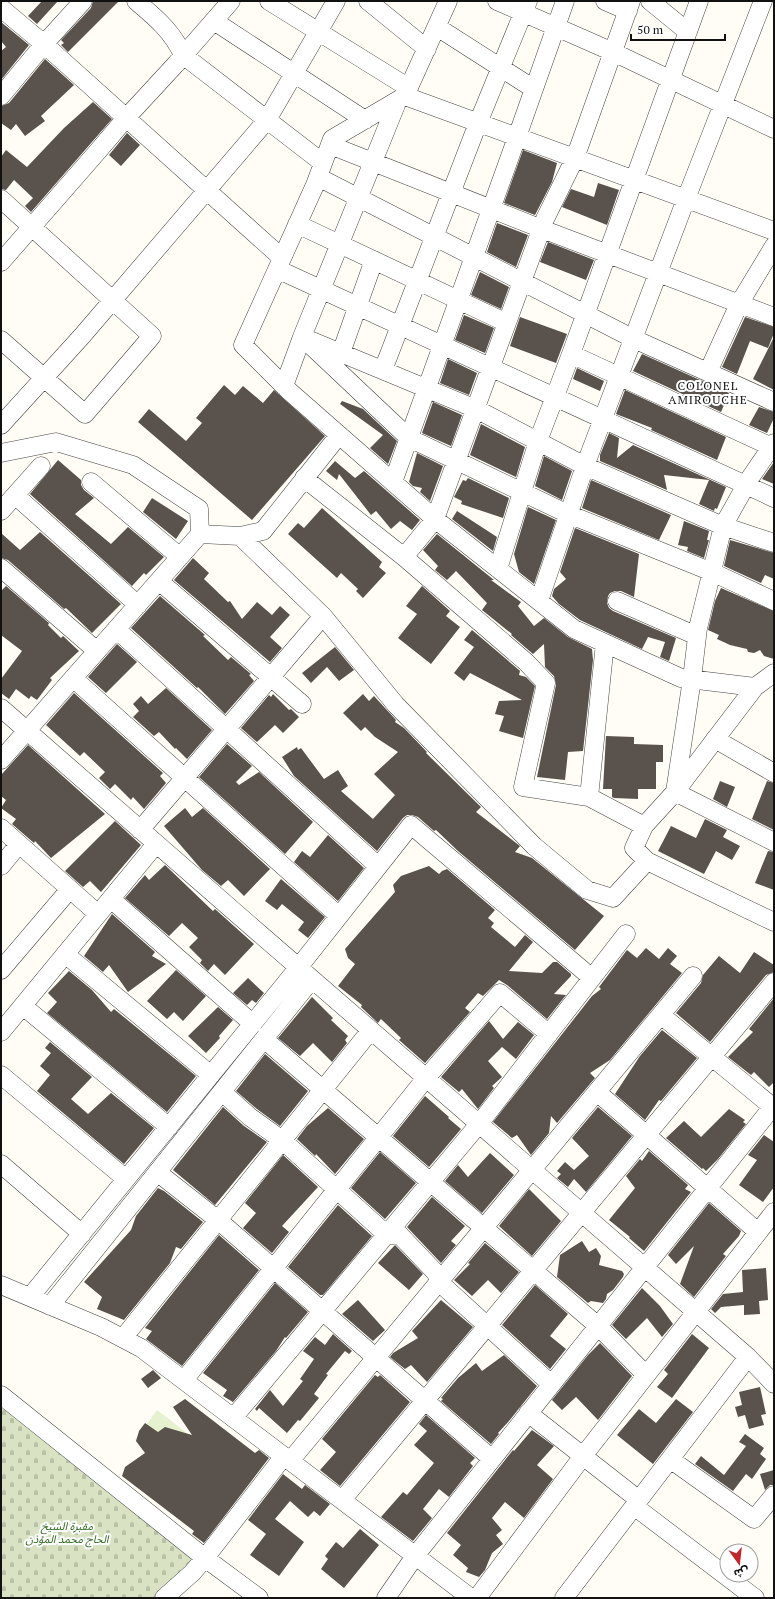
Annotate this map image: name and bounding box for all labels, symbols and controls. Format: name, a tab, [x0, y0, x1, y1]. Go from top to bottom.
scale bar	[631, 16, 725, 42]
text: 50 m	[637, 22, 664, 37]
district label: COLONEL AMIROUCHE	[668, 378, 748, 407]
park label: مقبرة الشيخ الحاج محمد المؤذن	[26, 1519, 110, 1548]
north arrow	[719, 1543, 759, 1583]
text: ش	[732, 1564, 751, 1581]

